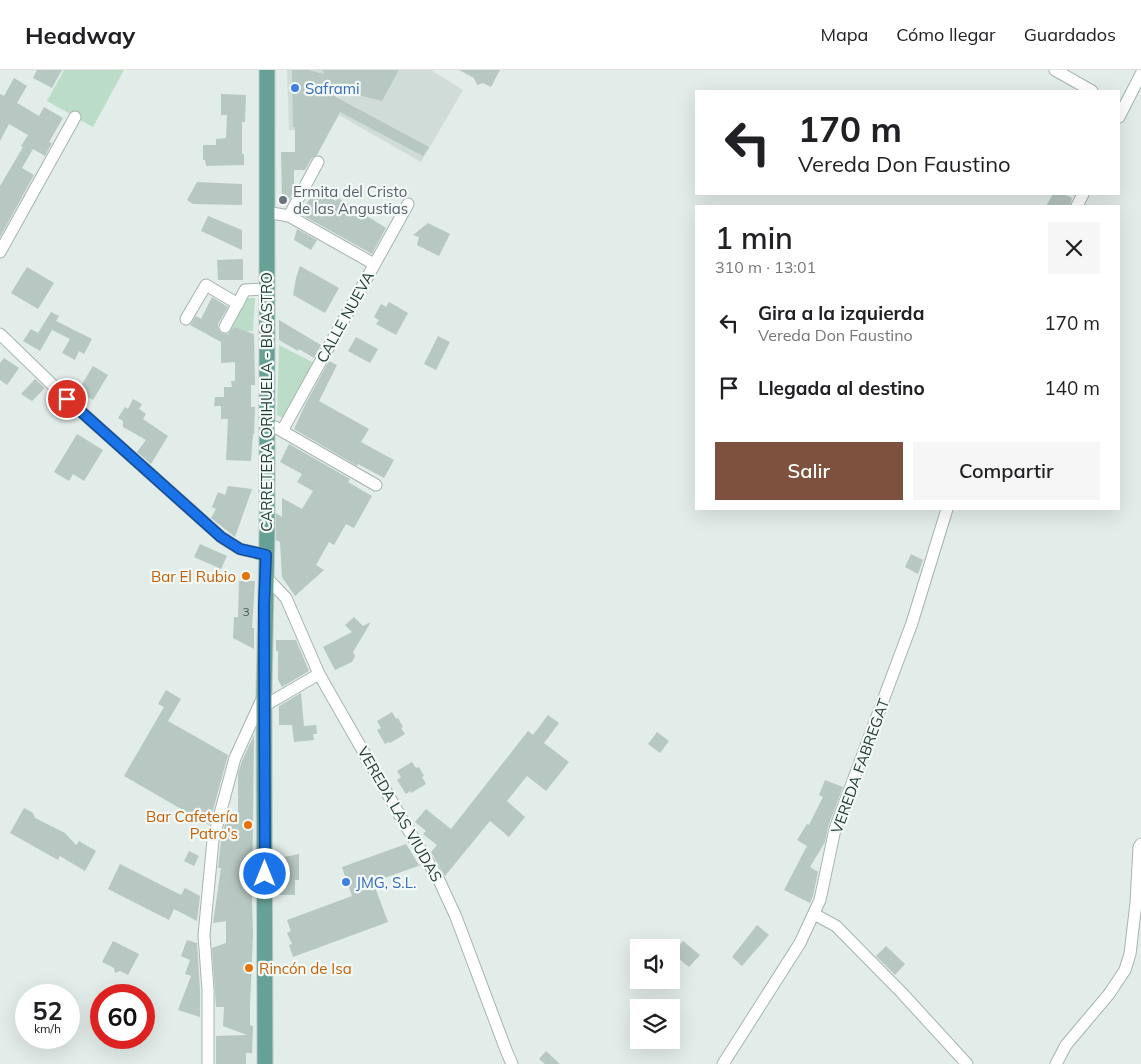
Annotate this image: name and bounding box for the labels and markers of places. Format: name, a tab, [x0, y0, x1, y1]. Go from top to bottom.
place label: Saframi	[305, 79, 360, 98]
marker: Saframi	[289, 82, 301, 94]
place label: Ermita del Cristo de las Angustias	[293, 182, 408, 218]
marker: Ermita del Cristo de las Angustias	[277, 194, 289, 206]
pin	[46, 378, 88, 420]
place label: Bar El Rubio	[151, 567, 236, 586]
marker: Bar El Rubio	[240, 570, 252, 582]
place label: Bar Cafetería Patro's	[146, 807, 238, 843]
marker: Bar Cafetería Patro's	[242, 819, 254, 831]
place label: JMG, S.L.	[356, 873, 417, 892]
marker: JMG, S.L.	[340, 876, 352, 888]
place label: Rincón de Isa	[259, 959, 352, 978]
marker: Rincón de Isa	[243, 962, 255, 974]

